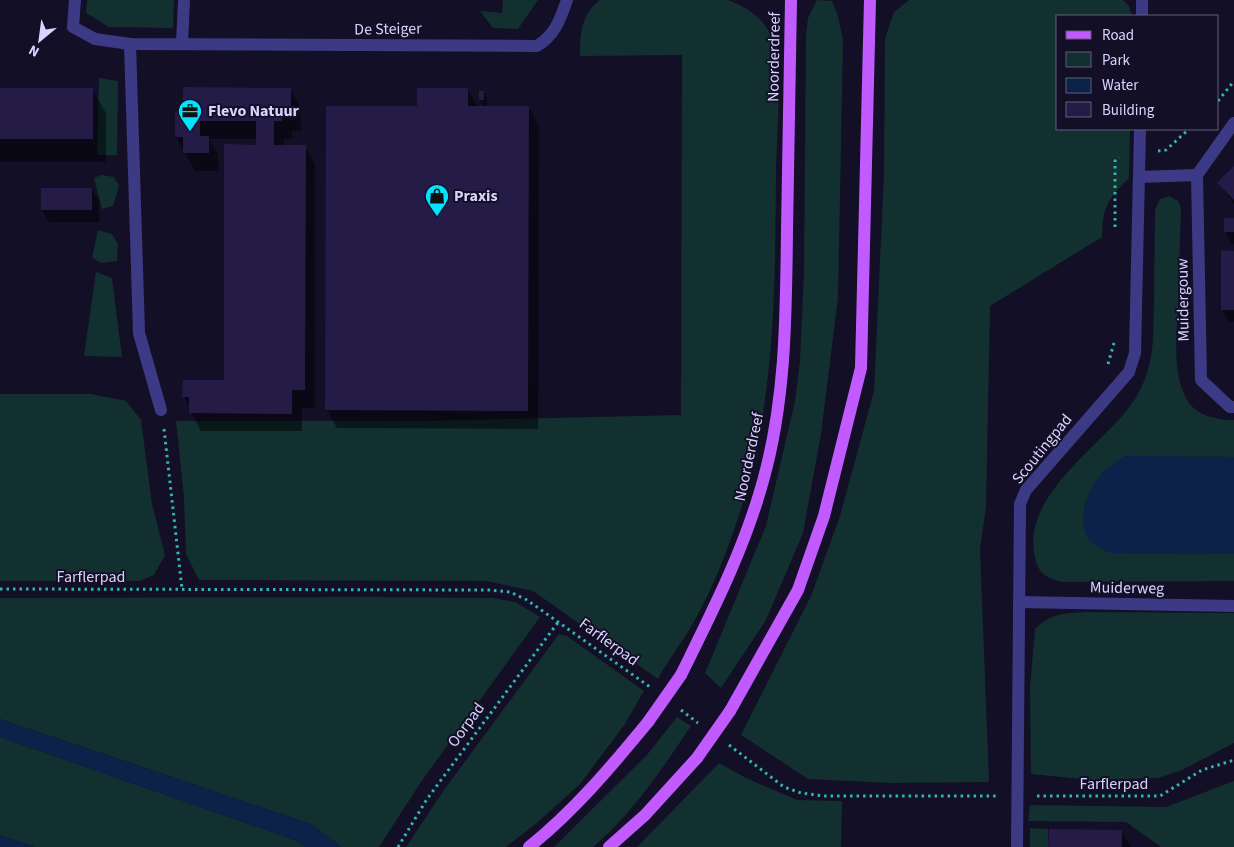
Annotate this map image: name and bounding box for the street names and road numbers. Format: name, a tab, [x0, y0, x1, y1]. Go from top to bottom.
street label: Noorderdreef	[762, 10, 786, 102]
street label: De Steiger	[354, 17, 422, 41]
street label: Muidergouw	[1171, 258, 1195, 342]
street label: Noorderdreef	[729, 409, 769, 503]
street label: Scoutingpad	[1007, 409, 1077, 489]
street label: Farflerpad	[57, 566, 125, 588]
street label: Muiderweg	[1090, 576, 1164, 600]
street label: Farflerpad	[575, 613, 643, 671]
street label: Oorpad	[442, 698, 490, 752]
street label: Farflerpad	[1080, 773, 1148, 795]

